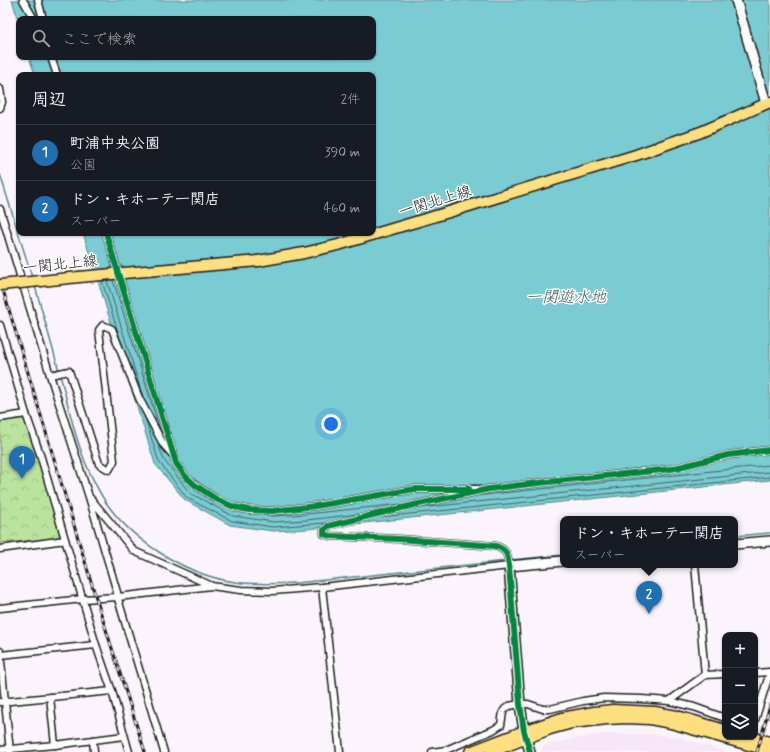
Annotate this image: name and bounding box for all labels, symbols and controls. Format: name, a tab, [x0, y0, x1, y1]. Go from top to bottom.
search box	[16, 16, 376, 60]
icon: search	[30, 27, 52, 49]
text: ここで検索	[62, 30, 137, 50]
text: 周辺	[32, 89, 66, 111]
text: 2件	[341, 91, 360, 108]
text: 町浦中央公園	[70, 134, 160, 154]
text: 1	[42, 144, 48, 161]
text: 390 m	[325, 144, 360, 161]
text: 公園	[70, 157, 96, 174]
street label: 一関北上線	[396, 181, 474, 222]
text: ドン・キホーテ一関店	[70, 190, 220, 210]
text: 2	[42, 200, 48, 217]
text: 460 m	[324, 200, 360, 217]
text: スーパー	[70, 213, 121, 230]
street label: 一関北上線	[22, 251, 98, 279]
water label: 一関遊水地	[526, 287, 607, 308]
your location	[321, 414, 341, 434]
pin: 1	[9, 446, 35, 479]
popup	[560, 516, 738, 568]
text: ドン・キホーテ一関店	[574, 524, 724, 544]
text: スーパー	[574, 547, 625, 564]
pin: 2	[636, 581, 662, 614]
map controls	[722, 632, 758, 740]
button: +	[722, 632, 758, 668]
button: −	[722, 668, 758, 704]
button: layers	[722, 704, 758, 740]

